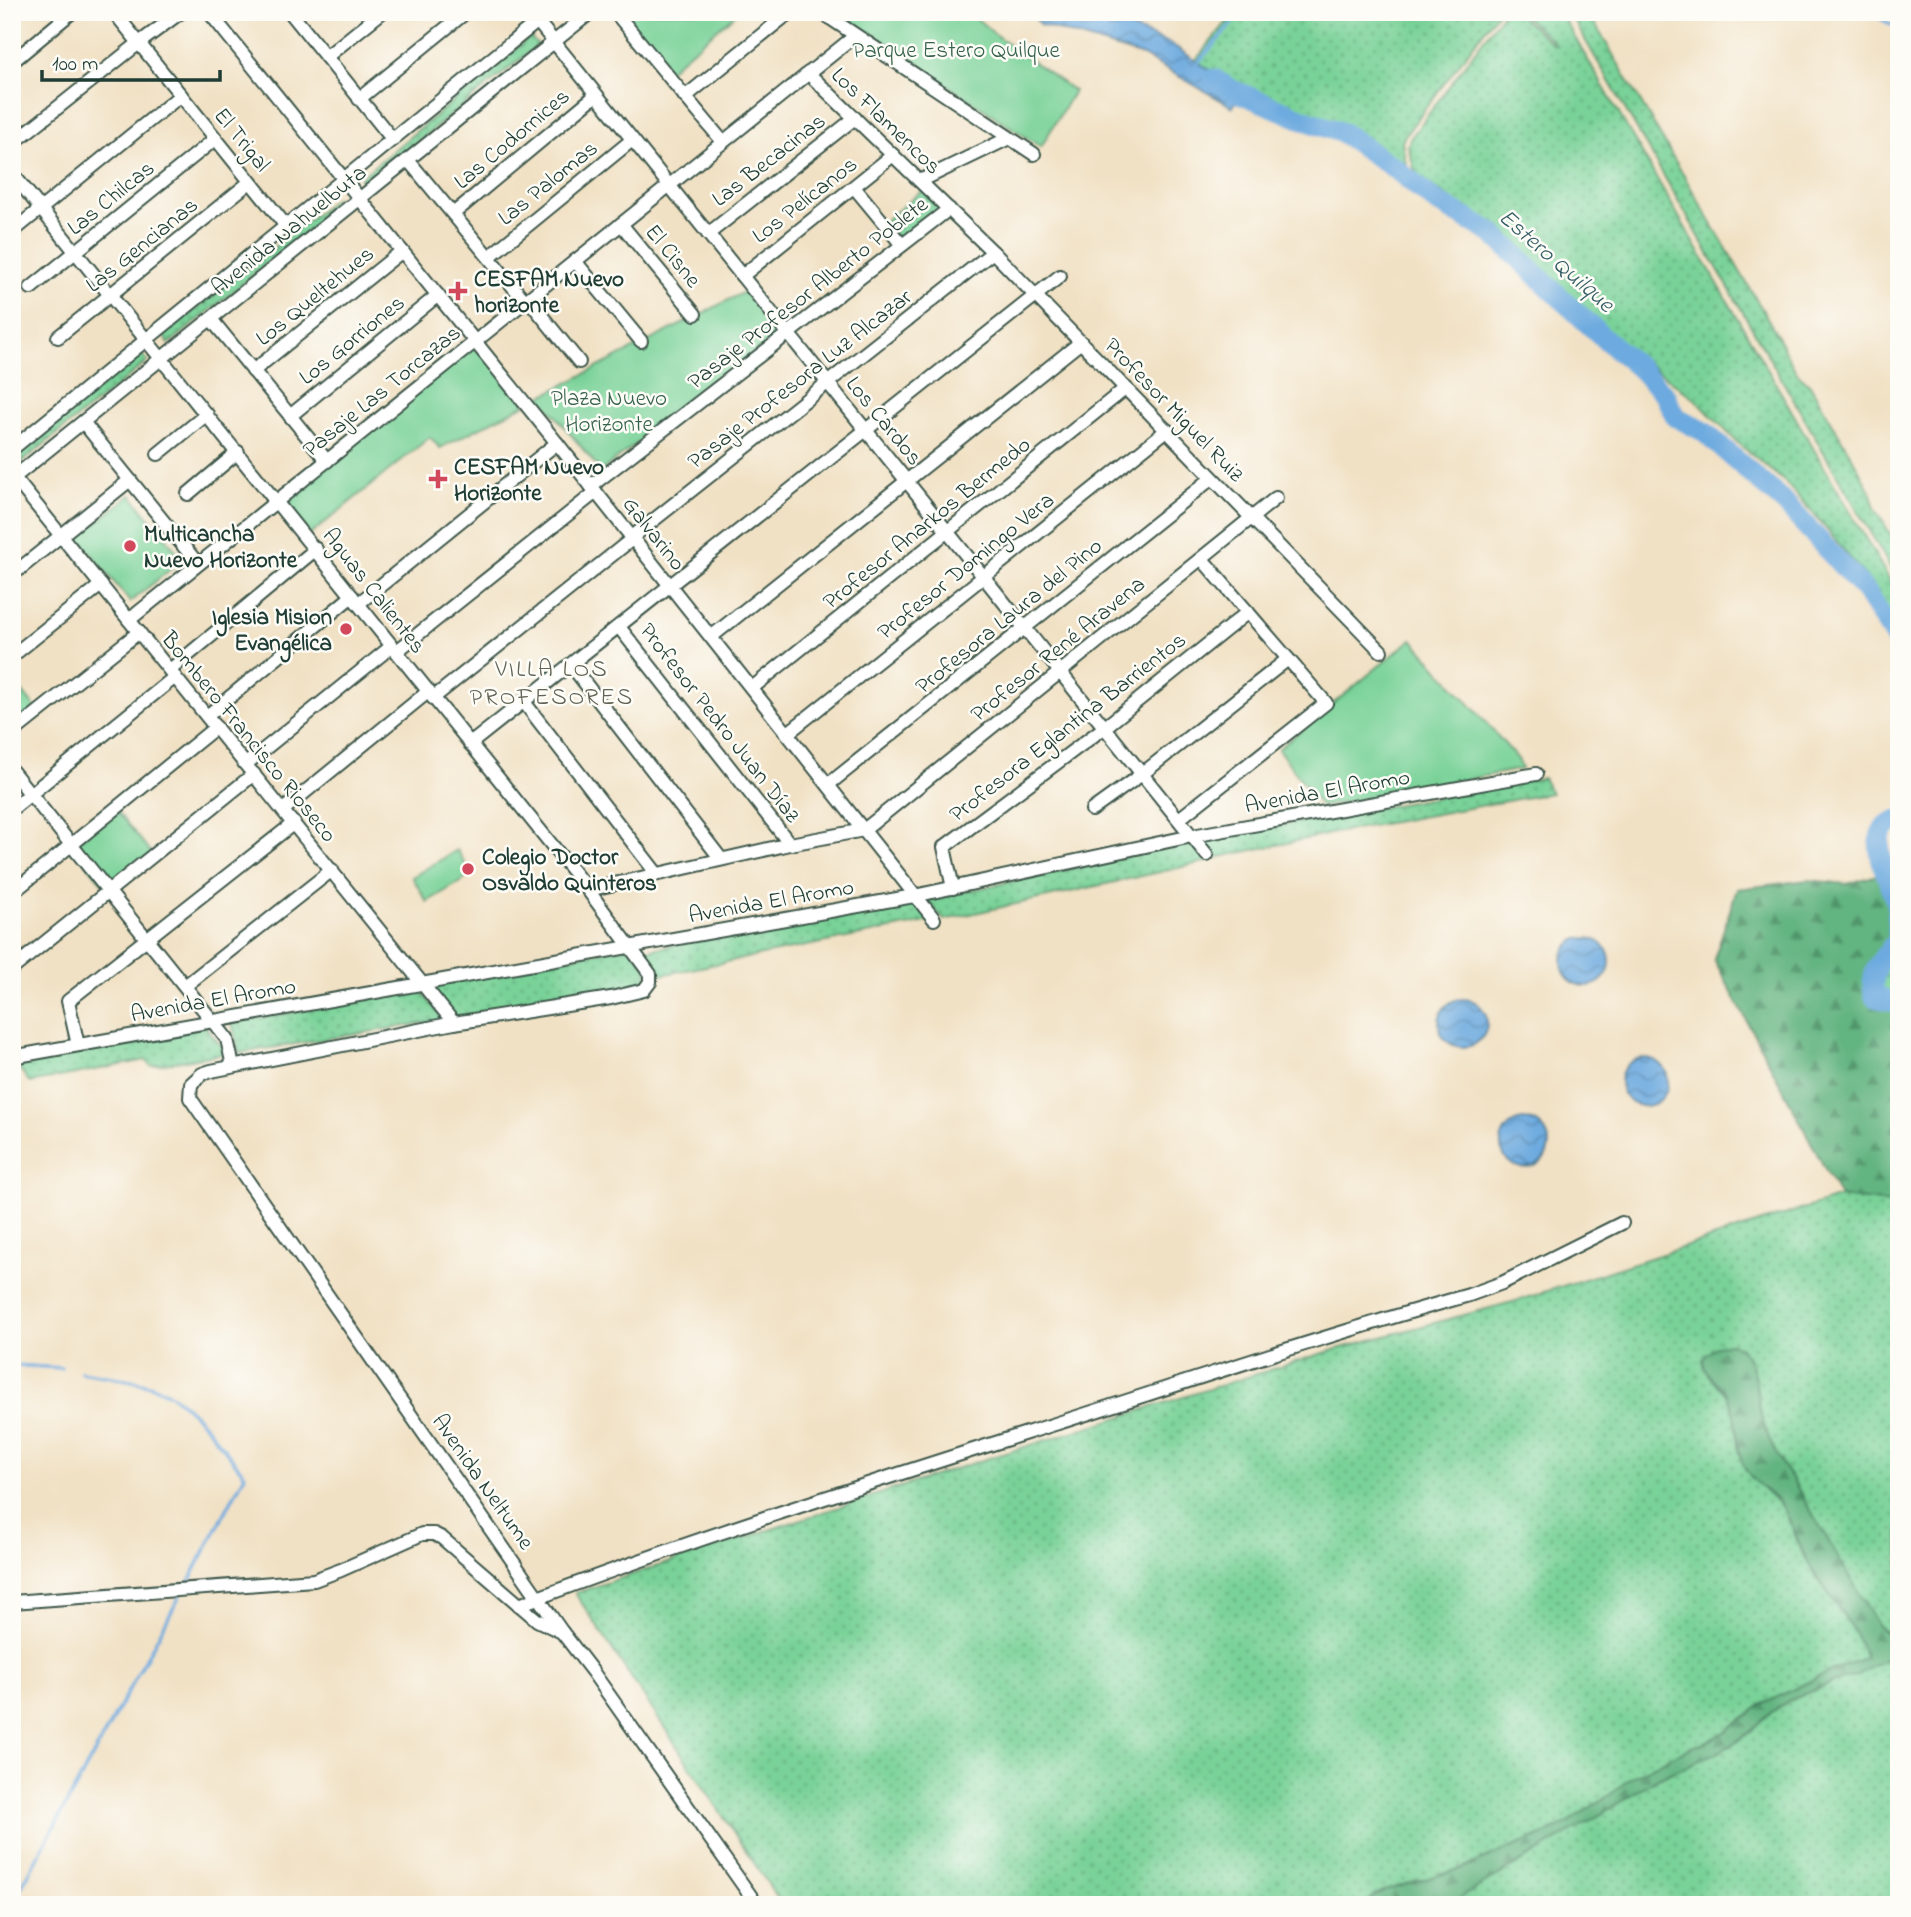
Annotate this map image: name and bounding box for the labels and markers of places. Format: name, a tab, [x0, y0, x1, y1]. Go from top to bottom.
place label: CESFAM Nuevo horizonte	[474, 264, 624, 323]
marker: CESFAM Nuevo horizonte	[448, 281, 468, 301]
place label: CESFAM Nuevo Horizonte	[454, 452, 604, 511]
marker: CESFAM Nuevo Horizonte	[428, 469, 448, 489]
place label: Multicancha Nuevo Horizonte	[144, 519, 298, 578]
marker: Multicancha Nuevo Horizonte	[122, 538, 138, 554]
place label: Iglesia Mision Evangélica	[212, 602, 332, 663]
marker: Iglesia Mision Evangélica	[338, 621, 354, 637]
place label: Colegio Doctor Osvaldo Quinteros	[482, 842, 657, 901]
marker: Colegio Doctor Osvaldo Quinteros	[460, 861, 476, 877]

